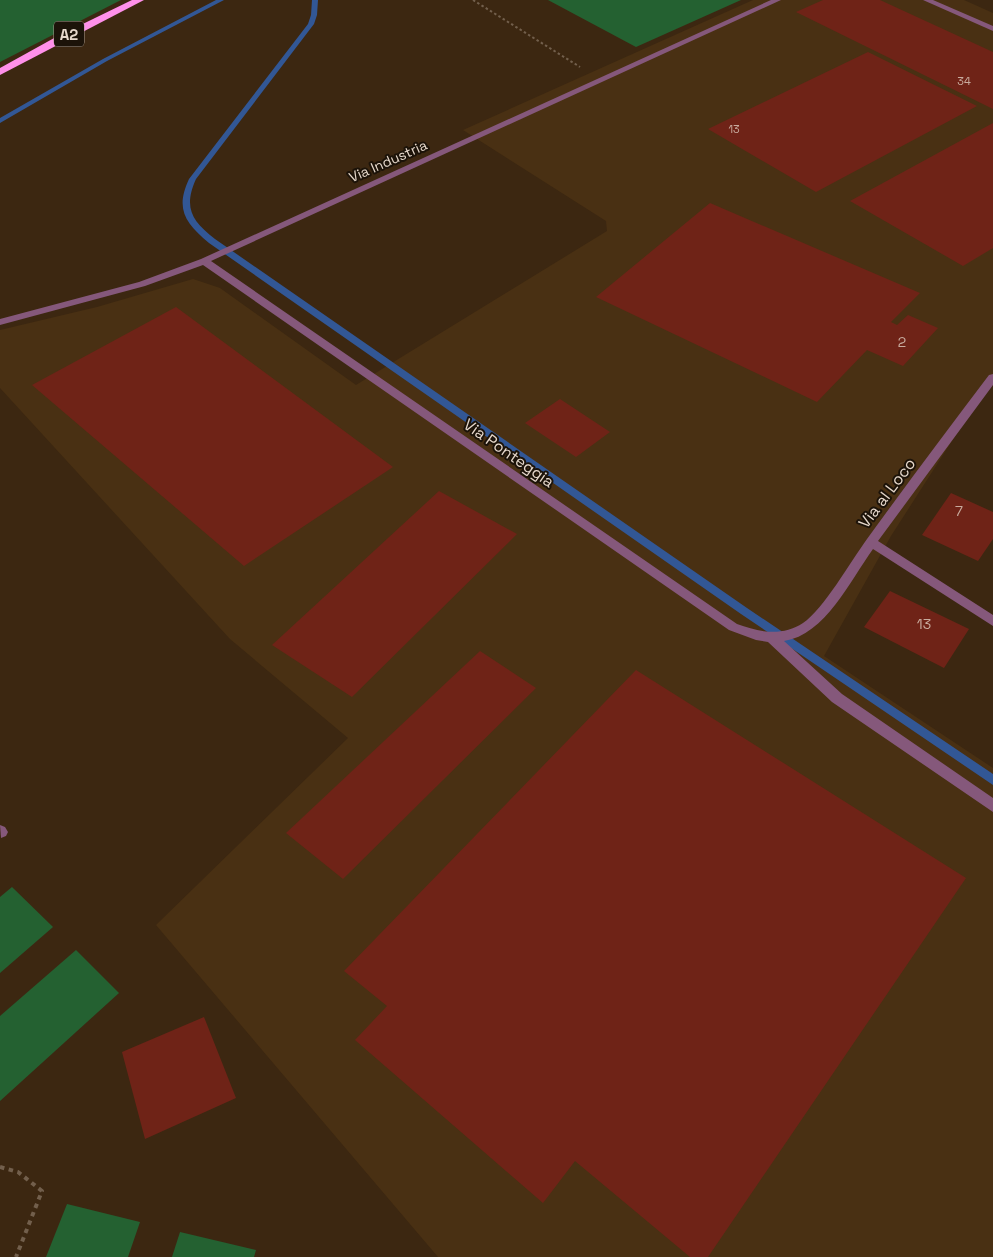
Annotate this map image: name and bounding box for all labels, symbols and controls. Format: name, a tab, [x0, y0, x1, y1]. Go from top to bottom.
road number: A2	[54, 22, 84, 46]
house number: 34	[957, 74, 971, 88]
house number: 13	[728, 122, 740, 136]
street label: Via Industria	[346, 136, 430, 186]
house number: 2	[898, 333, 906, 351]
street label: Via Ponteggia	[459, 414, 559, 492]
street label: Via al Loco	[854, 454, 920, 532]
house number: 7	[955, 502, 963, 520]
house number: 13	[917, 615, 931, 633]

